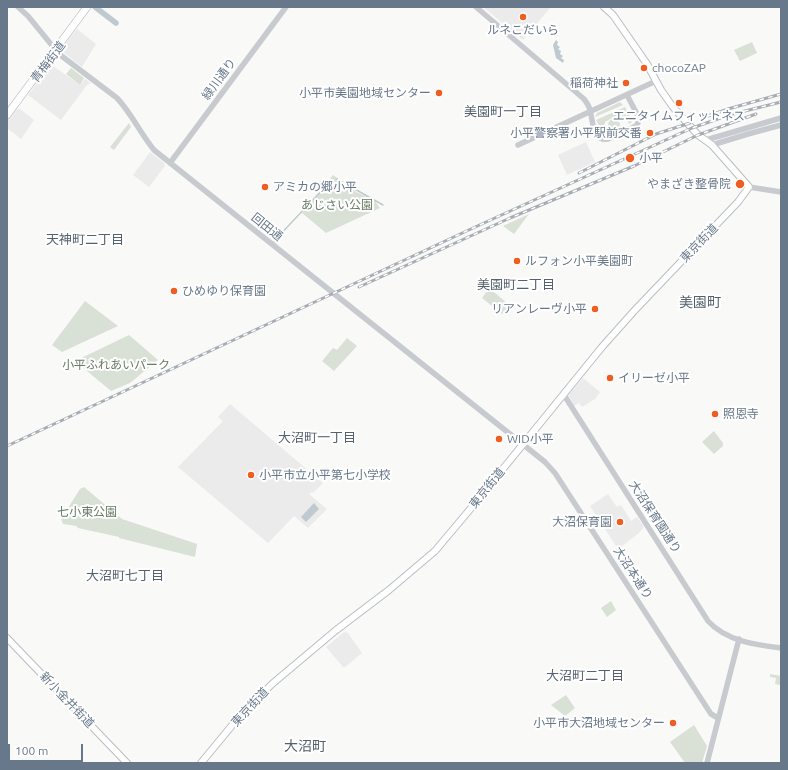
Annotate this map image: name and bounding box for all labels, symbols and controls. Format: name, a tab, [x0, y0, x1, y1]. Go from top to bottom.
marker: ルネこだいら	[518, 12, 528, 22]
place label: ルネこだいら	[487, 23, 559, 37]
street label: 青梅街道	[28, 38, 68, 86]
street label: 緑川通り	[199, 55, 239, 103]
place label: chocoZAP	[652, 61, 706, 75]
marker: chocoZAP	[639, 63, 649, 73]
place label: 稲荷神社	[570, 76, 618, 90]
marker: 稲荷神社	[621, 78, 631, 88]
place label: 小平市美園地域センター	[299, 86, 431, 100]
marker: 小平市美園地域センター	[434, 88, 444, 98]
marker: エニタイムフィットネス	[674, 98, 684, 108]
district label: 美園町一丁目	[464, 104, 542, 120]
place label: エニタイムフィットネス	[613, 109, 745, 123]
place label: 小平警察署小平駅前交番	[510, 126, 642, 140]
marker: 小平警察署小平駅前交番	[645, 128, 655, 138]
place label: 小平	[639, 151, 663, 165]
marker: 小平	[624, 152, 636, 164]
place label: やまざき整骨院	[647, 177, 731, 191]
marker: やまざき整骨院	[734, 178, 746, 190]
place label: アミカの郷小平	[273, 180, 357, 194]
marker: アミカの郷小平	[260, 182, 270, 192]
park label: あじさい公園	[301, 198, 373, 212]
street label: 回田通	[248, 210, 286, 244]
street label: 東京街道	[677, 221, 721, 265]
district label: 天神町二丁目	[46, 232, 124, 248]
place label: ルフォン小平美園町	[525, 254, 633, 268]
marker: ルフォン小平美園町	[512, 256, 522, 266]
district label: 美園町二丁目	[477, 277, 555, 293]
place label: ひめゆり保育園	[182, 284, 266, 298]
marker: ひめゆり保育園	[169, 286, 179, 296]
district label: 美園町	[679, 294, 721, 310]
place label: リアンレーヴ小平	[491, 302, 587, 316]
marker: リアンレーヴ小平	[590, 304, 600, 314]
park label: 小平ふれあいパーク	[62, 358, 170, 372]
place label: イリーゼ小平	[618, 371, 690, 385]
marker: イリーゼ小平	[605, 373, 615, 383]
place label: 照恩寺	[723, 407, 759, 421]
marker: 照恩寺	[710, 409, 720, 419]
district label: 大沼町一丁目	[278, 430, 356, 446]
place label: WID小平	[507, 432, 554, 446]
marker: WID小平	[494, 434, 504, 444]
street label: 東京街道	[466, 465, 508, 511]
place label: 小平市立小平第七小学校	[259, 468, 391, 482]
marker: 小平市立小平第七小学校	[246, 470, 256, 480]
street label: 大沼保育園通り	[626, 478, 684, 556]
park label: 七小東公園	[57, 505, 117, 519]
place label: 大沼保育園	[552, 515, 612, 529]
marker: 大沼保育園	[615, 517, 625, 527]
street label: 大沼本通り	[611, 544, 655, 602]
district label: 大沼町七丁目	[86, 568, 164, 584]
district label: 大沼町二丁目	[546, 668, 624, 684]
street label: 新小金井街道	[37, 669, 97, 731]
street label: 東京街道	[228, 685, 272, 729]
place label: 小平市大沼地域センター	[533, 716, 665, 730]
marker: 小平市大沼地域センター	[668, 718, 678, 728]
scale bar	[10, 736, 85, 762]
district label: 大沼町	[284, 738, 326, 754]
text: 100 m	[15, 744, 48, 757]

